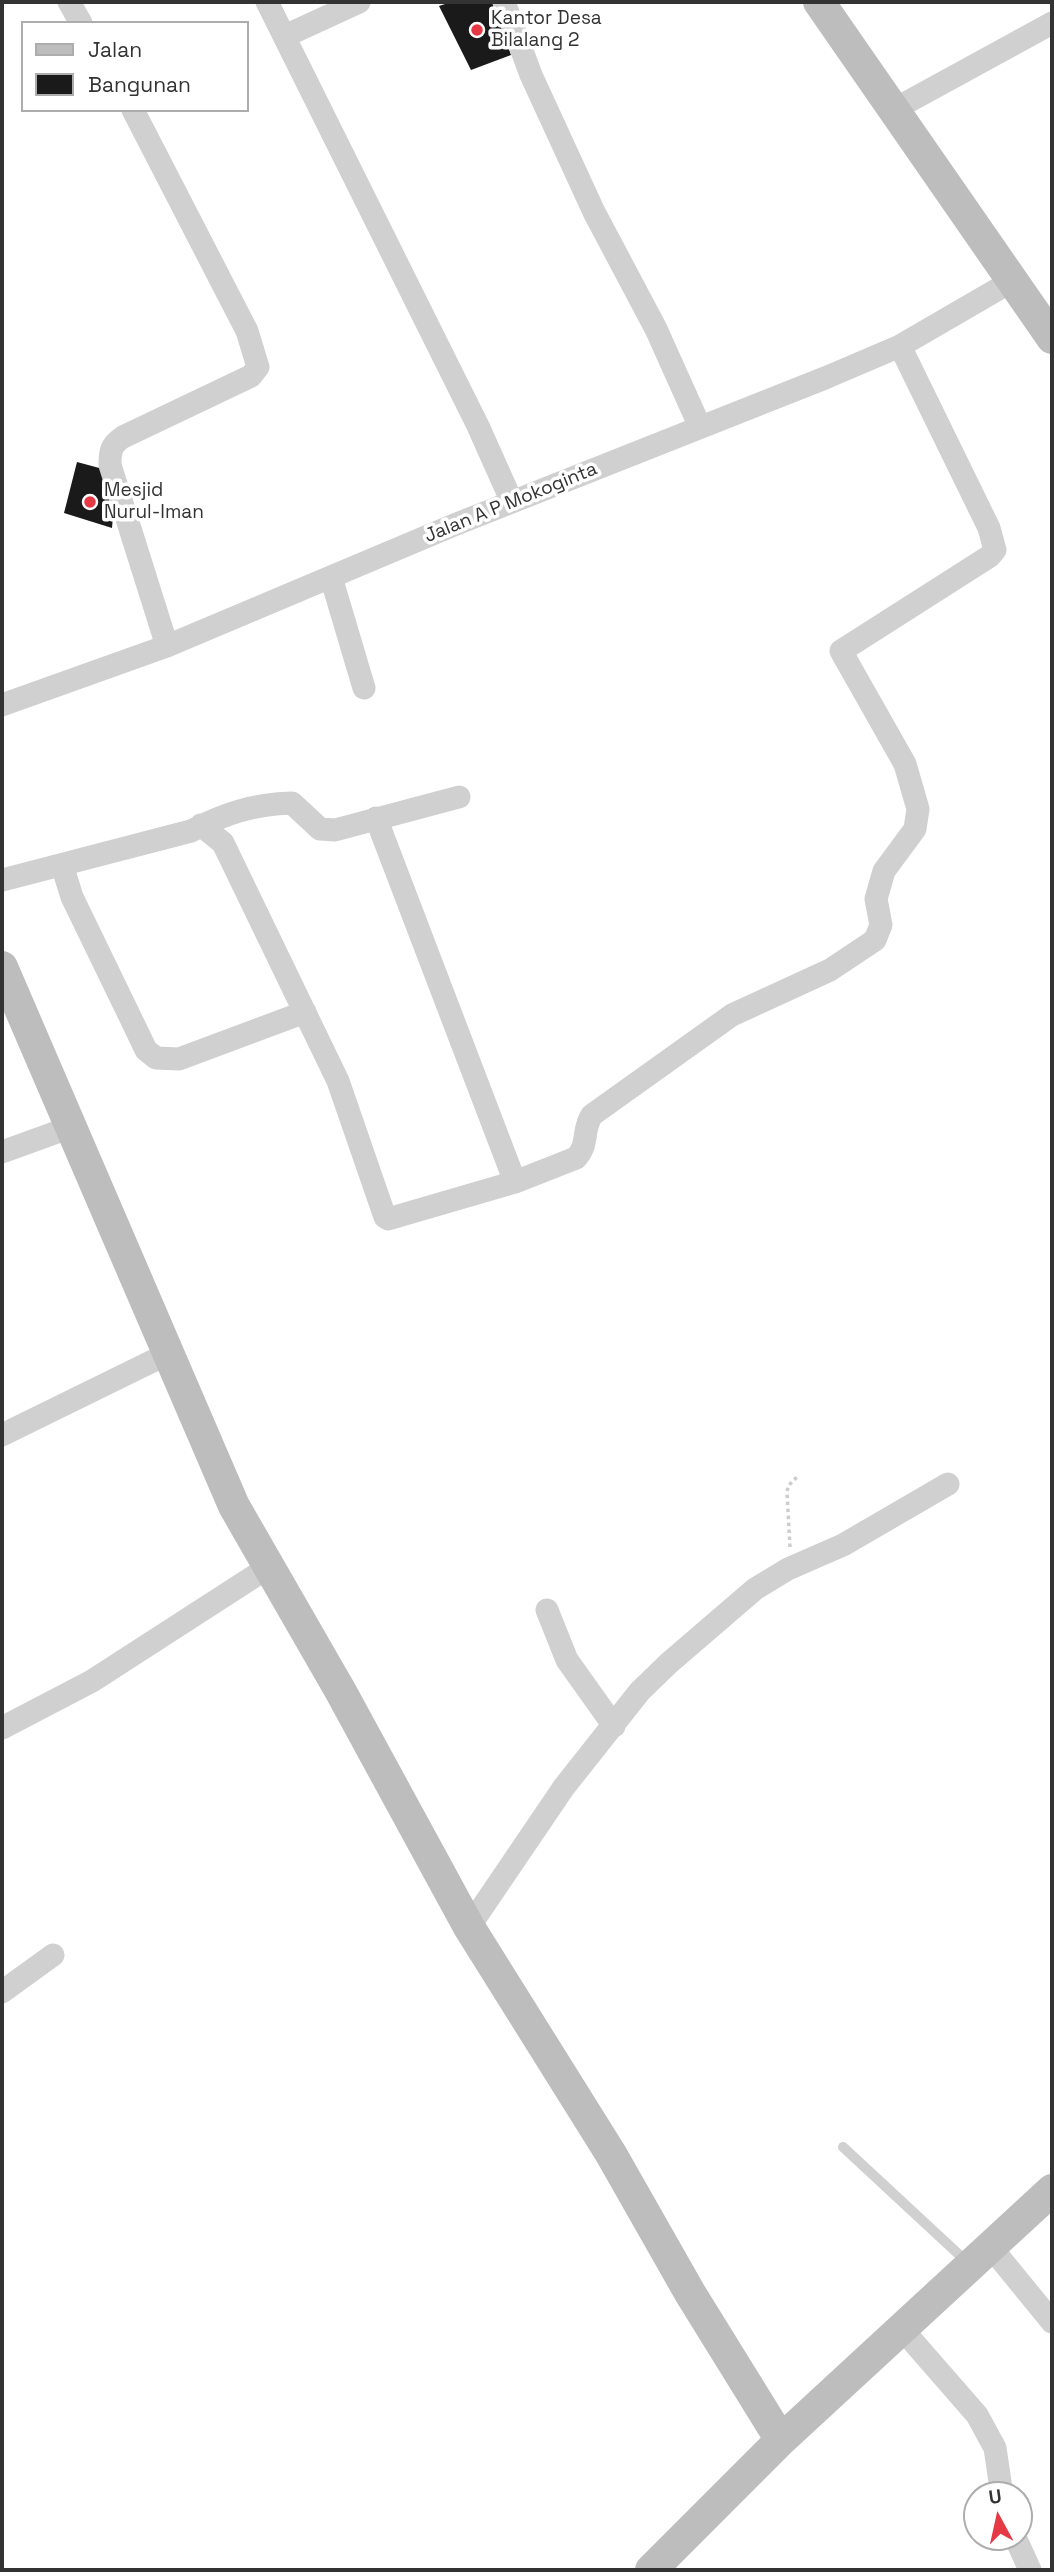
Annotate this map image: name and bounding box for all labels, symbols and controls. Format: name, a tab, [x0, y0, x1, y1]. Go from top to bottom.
place label: Kantor Desa Bilalang 2	[491, 8, 602, 52]
legend	[21, 21, 248, 112]
marker: Kantor Desa Bilalang 2	[469, 22, 485, 38]
text: Jalan	[88, 36, 142, 63]
text: Bangunan	[88, 71, 191, 98]
street label: Jalan A P Mokoginta	[421, 458, 601, 548]
place label: Mesjid Nurul-Iman	[104, 480, 204, 524]
marker: Mesjid Nurul-Iman	[82, 494, 98, 510]
north arrow	[963, 2481, 1033, 2551]
text: U	[987, 2483, 1003, 2510]

